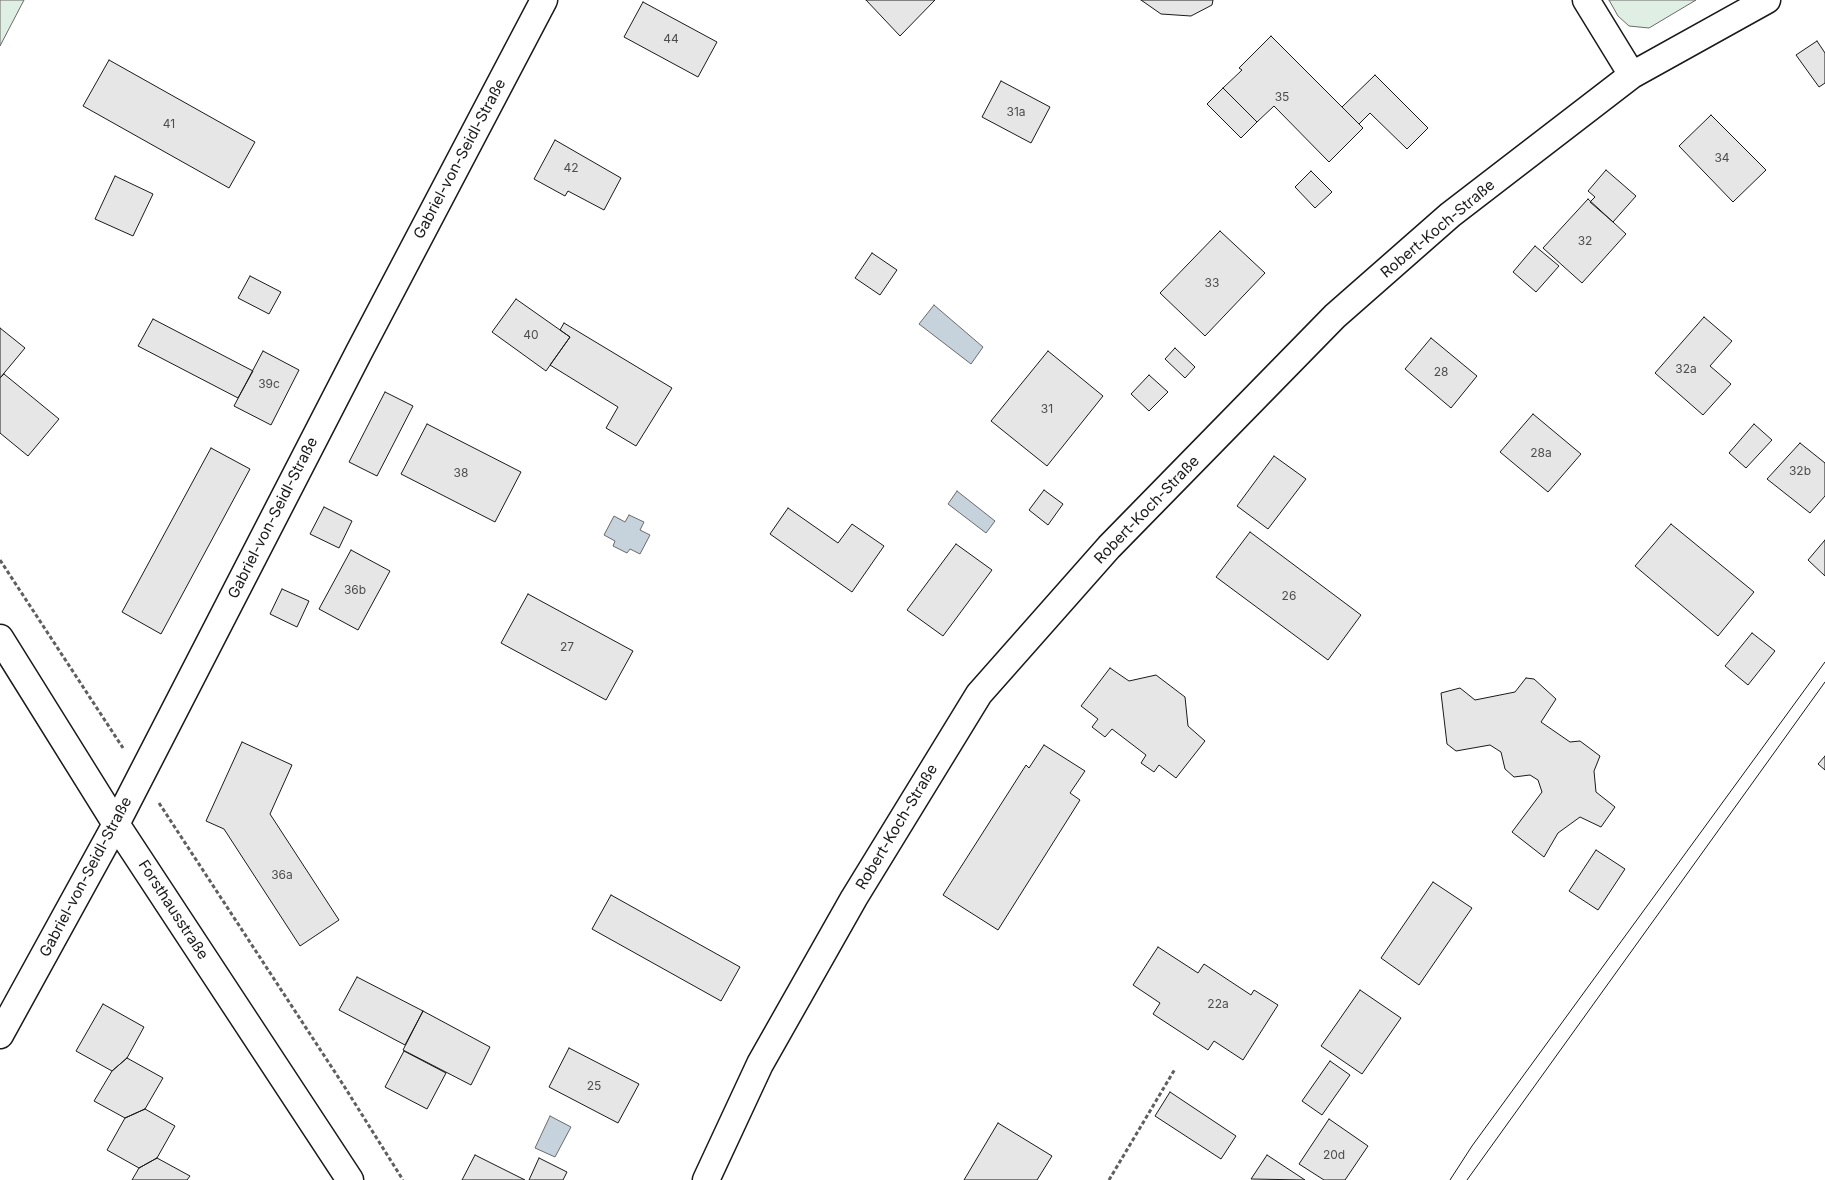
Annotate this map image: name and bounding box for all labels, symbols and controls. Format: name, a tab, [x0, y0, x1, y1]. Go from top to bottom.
house number: 44	[663, 32, 679, 46]
street label: Gabriel-von-Seidl-Straße	[410, 76, 510, 242]
house number: 35	[1275, 90, 1289, 104]
house number: 31a	[1006, 105, 1026, 119]
house number: 41	[163, 117, 175, 131]
house number: 34	[1714, 151, 1730, 165]
house number: 42	[563, 161, 579, 175]
street label: Robert-Koch-Straße	[1377, 176, 1499, 282]
house number: 32	[1578, 234, 1592, 248]
house number: 33	[1205, 276, 1219, 290]
house number: 40	[523, 328, 539, 342]
house number: 32a	[1675, 362, 1697, 376]
house number: 28	[1434, 365, 1448, 379]
house number: 39c	[258, 377, 280, 391]
house number: 31	[1041, 402, 1053, 416]
street label: Gabriel-von-Seidl-Straße	[224, 434, 322, 602]
house number: 28a	[1530, 446, 1552, 460]
street label: Robert-Koch-Straße	[1091, 452, 1203, 568]
house number: 32b	[1789, 464, 1811, 478]
house number: 38	[454, 466, 468, 480]
house number: 36b	[344, 583, 366, 597]
house number: 26	[1282, 589, 1296, 603]
house number: 27	[560, 640, 574, 654]
street label: Robert-Koch-Straße	[852, 761, 942, 893]
street label: Gabriel-von-Seidl-Straße	[36, 794, 136, 960]
street label: Forsthausstraße	[134, 857, 212, 963]
house number: 36a	[271, 868, 293, 882]
house number: 22a	[1207, 997, 1229, 1011]
house number: 25	[587, 1079, 601, 1093]
house number: 20d	[1323, 1148, 1345, 1162]

